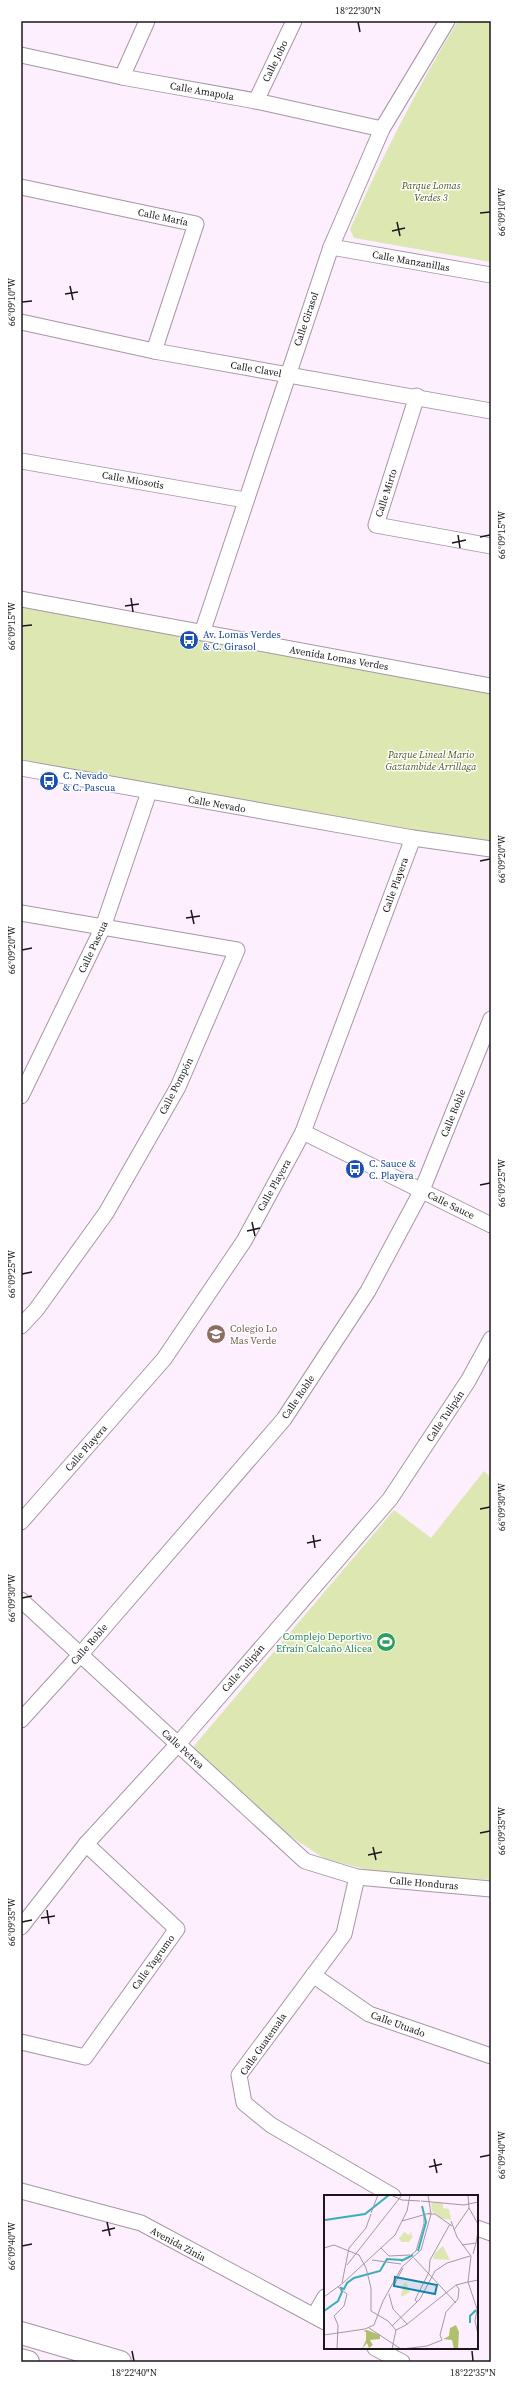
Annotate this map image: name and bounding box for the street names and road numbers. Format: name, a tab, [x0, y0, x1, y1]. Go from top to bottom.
street label: Calle Jobo	[259, 37, 291, 84]
street label: Calle Amapola	[169, 79, 236, 103]
street label: Calle María	[137, 205, 190, 229]
street label: Calle Manzanillas	[371, 248, 451, 274]
street label: Calle Girasol	[291, 290, 321, 348]
street label: Calle Clavel	[229, 358, 283, 380]
street label: Calle Mirto	[372, 467, 400, 519]
street label: Calle Miosotis	[101, 468, 165, 492]
street label: Avenida Lomas Verdes	[288, 643, 390, 673]
street label: Calle Nevado	[187, 793, 247, 816]
street label: Calle Playera	[379, 855, 411, 914]
street label: Calle Pascua	[75, 918, 111, 975]
street label: Calle Pompón	[156, 1055, 196, 1117]
street label: Calle Roble	[438, 1087, 468, 1139]
street label: Calle Playera	[254, 1156, 294, 1213]
street label: Calle Sauce	[425, 1188, 477, 1222]
street label: Calle Roble	[279, 1372, 317, 1422]
street label: Calle Tulipán	[423, 1388, 467, 1444]
street label: Calle Playera	[62, 1421, 110, 1474]
street label: Calle Roble	[68, 1621, 110, 1667]
street label: Calle Tulipán	[219, 1641, 267, 1695]
street label: Calle Petrea	[159, 1726, 208, 1772]
street label: Calle Honduras	[389, 1874, 459, 1892]
street label: Calle Yagrumo	[129, 1932, 178, 1992]
street label: Calle Utuado	[369, 2008, 428, 2040]
street label: Calle Guatemala	[237, 2010, 290, 2078]
street label: Avenida Zinia	[148, 2224, 209, 2264]

